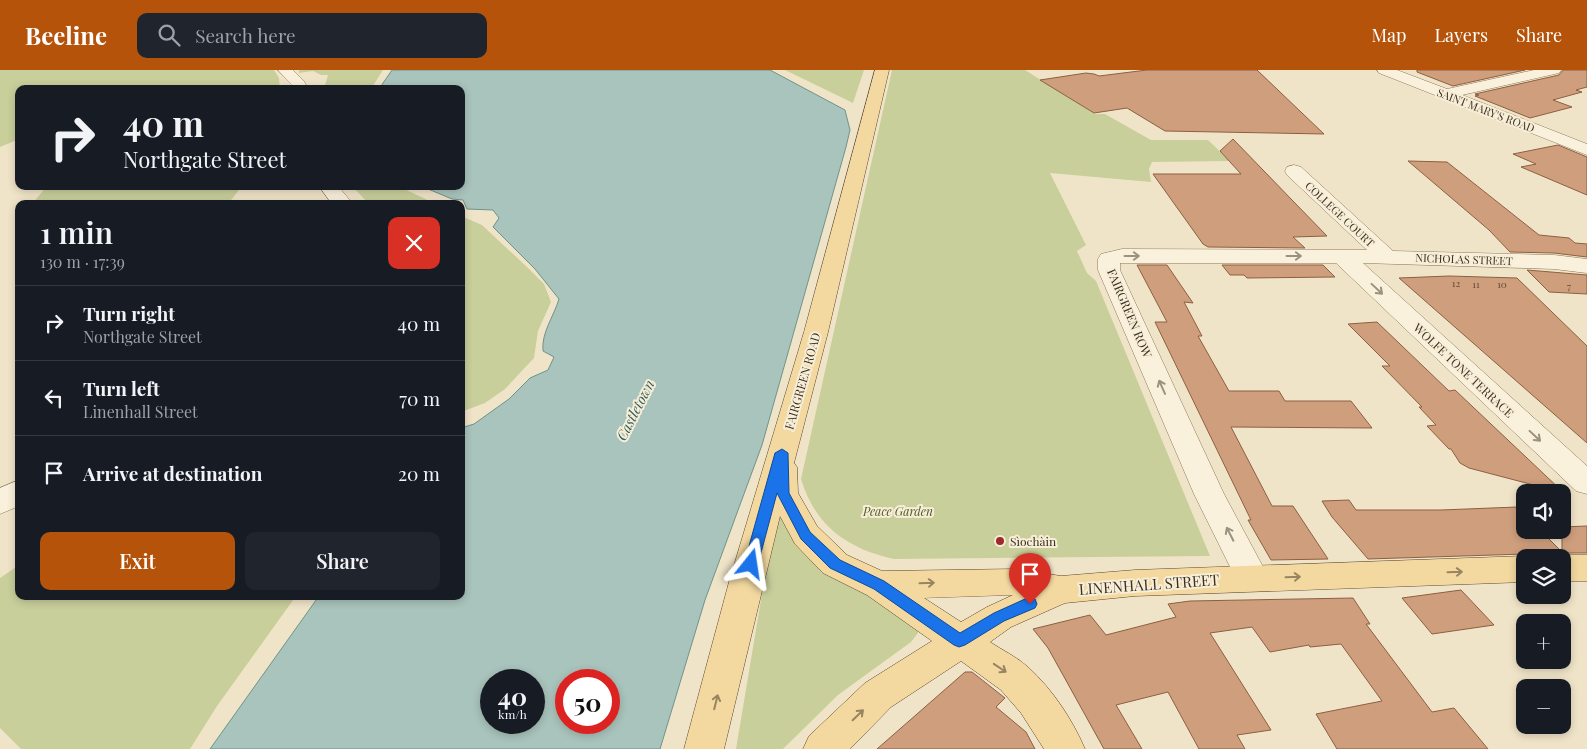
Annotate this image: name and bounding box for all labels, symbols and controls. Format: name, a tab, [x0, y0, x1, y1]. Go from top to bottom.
search box	[137, 13, 487, 58]
text: Beeline	[25, 19, 107, 51]
icon: search	[155, 21, 183, 49]
text: Search here	[195, 22, 296, 48]
text: Map	[1371, 23, 1406, 47]
text: Layers	[1434, 23, 1488, 47]
text: Share	[1516, 23, 1562, 47]
street label: SAINT MARY'S ROAD	[1435, 84, 1537, 136]
text: 40 m	[123, 99, 204, 146]
icon: right	[40, 105, 105, 170]
text: Northgate Street	[123, 144, 286, 174]
street label: COLLEGE COURT	[1302, 178, 1378, 250]
text: 1 min	[40, 212, 113, 252]
button: close	[388, 217, 440, 269]
street label: NICHOLAS STREET	[1415, 250, 1513, 268]
text: 130 m · 17:39	[40, 251, 125, 272]
one-way arrow	[1124, 251, 1140, 261]
one-way arrow	[1286, 251, 1302, 261]
street label: FAIRGREEN ROW	[1104, 266, 1156, 360]
house number: 12	[1452, 276, 1460, 290]
house number: 11	[1472, 277, 1480, 291]
house number: 10	[1497, 277, 1507, 291]
house number: 7	[1567, 279, 1571, 293]
one-way arrow	[1371, 283, 1383, 295]
text: Turn right	[83, 300, 175, 326]
icon: right	[40, 309, 68, 337]
text: 40 m	[398, 310, 440, 336]
street label: WOLFE TONE TERRACE	[1410, 319, 1518, 421]
text: Northgate Street	[83, 326, 202, 347]
street label: FAIRGREEN ROAD	[781, 330, 824, 431]
text: Turn left	[83, 375, 160, 401]
water label: Castletown	[612, 376, 658, 444]
one-way arrow	[1156, 380, 1166, 395]
icon: left	[40, 384, 68, 412]
text: 70 m	[399, 385, 440, 411]
text: Linenhall Street	[83, 401, 198, 422]
one-way arrow	[1528, 430, 1541, 441]
icon: arrive	[40, 459, 68, 487]
text: Arrive at destination	[83, 460, 263, 486]
text: 20 m	[398, 460, 440, 486]
map controls	[1516, 484, 1571, 734]
button: sound	[1516, 484, 1571, 539]
park label: Peace Garden	[862, 503, 933, 519]
one-way arrow	[1225, 527, 1235, 542]
button: Exit	[40, 532, 235, 590]
button: Share	[245, 532, 440, 590]
place label: Sìochàin	[1010, 533, 1056, 549]
marker: Sìochàin	[994, 535, 1006, 547]
position arrow	[724, 537, 776, 589]
button: layers	[1516, 549, 1571, 604]
pin	[1009, 553, 1051, 604]
icon: arrive	[1016, 560, 1044, 588]
one-way arrow	[1447, 567, 1463, 576]
street label: LINENHALL STREET	[1078, 569, 1220, 599]
one-way arrow	[1285, 572, 1301, 581]
one-way arrow	[919, 579, 935, 588]
button: +	[1516, 614, 1571, 669]
one-way arrow	[993, 663, 1007, 673]
speed limit sign: 50	[555, 669, 620, 734]
text: 40	[498, 679, 527, 712]
button: −	[1516, 679, 1571, 734]
one-way arrow	[712, 694, 721, 710]
text: km/h	[498, 706, 527, 722]
one-way arrow	[851, 709, 864, 721]

